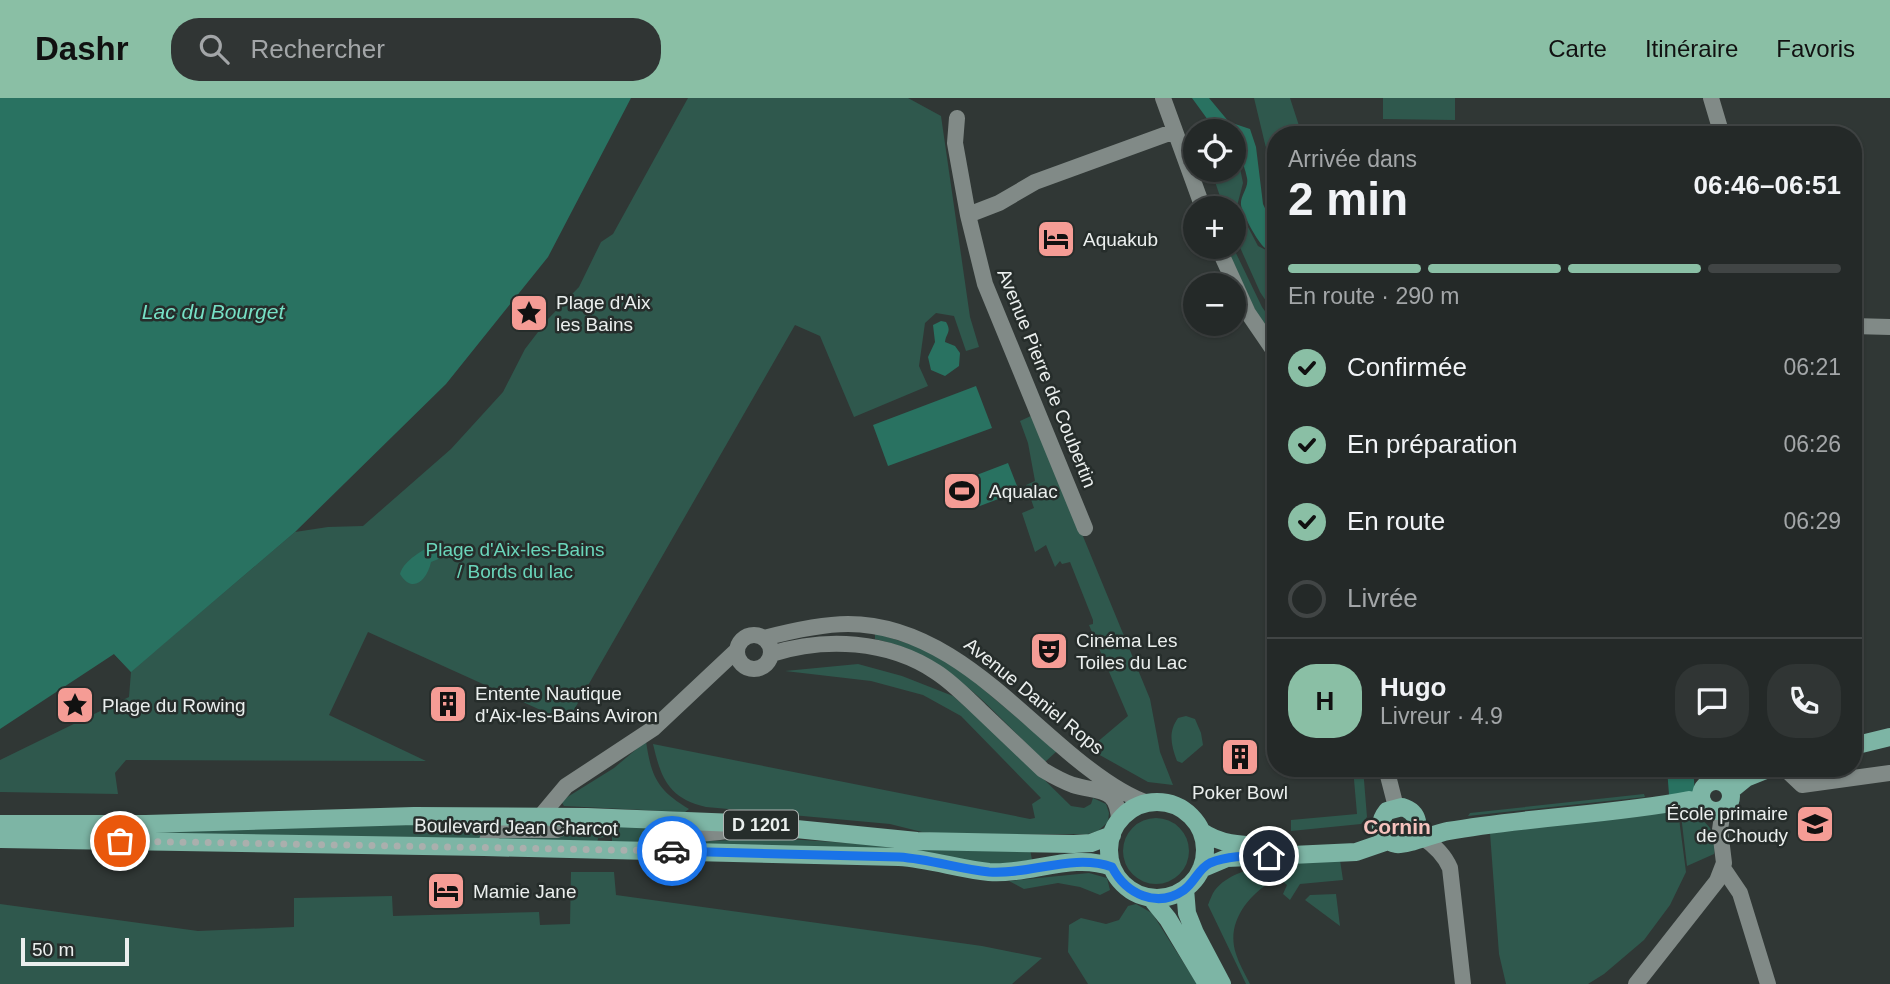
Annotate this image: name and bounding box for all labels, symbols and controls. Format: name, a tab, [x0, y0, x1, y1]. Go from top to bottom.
search box	[171, 18, 661, 81]
text: Dashr	[35, 30, 129, 67]
icon: search	[195, 30, 233, 68]
text: Rechercher	[251, 34, 385, 64]
text: Carte	[1548, 35, 1607, 62]
text: Itinéraire	[1645, 35, 1738, 62]
text: Favoris	[1776, 35, 1855, 62]
map controls	[1183, 119, 1246, 336]
button: locate	[1183, 119, 1246, 182]
text: Arrivée dans	[1288, 146, 1417, 172]
text: 06:46–06:51	[1694, 170, 1841, 200]
text: 2 min	[1288, 173, 1408, 225]
button: +	[1183, 196, 1246, 259]
hotel icon: Aquakub	[1035, 218, 1077, 260]
place label: Aquakub	[1083, 229, 1158, 250]
street label: Avenue Pierre de Coubertin	[993, 266, 1101, 490]
button: −	[1183, 273, 1246, 336]
text: En route · 290 m	[1288, 283, 1459, 309]
place icon: Plage d'Aix les Bains	[508, 292, 550, 334]
place label: Plage d'Aix les Bains	[556, 292, 651, 335]
water label: Lac du Bourget	[142, 300, 285, 323]
icon: check	[1288, 349, 1326, 387]
text: Confirmée	[1347, 352, 1467, 382]
text: 06:21	[1783, 354, 1841, 380]
icon: check	[1288, 426, 1326, 464]
text: En préparation	[1347, 429, 1518, 459]
text: 06:26	[1783, 431, 1841, 457]
sports icon: Aqualac	[941, 470, 983, 512]
place label: Aqualac	[989, 481, 1058, 502]
icon: check	[1288, 503, 1326, 541]
text: En route	[1347, 506, 1445, 536]
text: 06:29	[1783, 508, 1841, 534]
park label: Plage d'Aix-les-Bains / Bords du lac	[426, 539, 604, 582]
text: Livrée	[1347, 583, 1418, 613]
theatre icon: Cinéma Les Toiles du Lac	[1028, 630, 1070, 672]
place label: Cinéma Les Toiles du Lac	[1076, 630, 1187, 673]
street label: Avenue Daniel Rops	[960, 633, 1108, 759]
button: chat	[1675, 664, 1749, 738]
button: phone	[1767, 664, 1841, 738]
text: Hugo	[1380, 672, 1446, 702]
building icon: Entente Nautique d'Aix-les-Bains Aviron	[427, 683, 469, 725]
place label: Entente Nautique d'Aix-les-Bains Aviron	[475, 683, 658, 726]
place icon: Plage du Rowing	[54, 684, 96, 726]
text: H	[1316, 686, 1334, 716]
place label: Plage du Rowing	[102, 695, 246, 716]
text: Livreur · 4.9	[1380, 703, 1503, 729]
building icon: Poker Bowl	[1219, 736, 1261, 778]
place label: Poker Bowl	[1192, 782, 1288, 803]
place label: École primaire de Choudy	[1667, 803, 1788, 846]
school or university icon: École primaire de Choudy	[1794, 803, 1836, 845]
road number: D 1201	[724, 810, 798, 840]
pin	[90, 811, 150, 871]
street label: Boulevard Jean Charcot	[414, 815, 619, 839]
district label: Cornin	[1363, 815, 1431, 838]
courier	[637, 816, 707, 886]
icon: bag	[101, 822, 139, 860]
pin	[1239, 826, 1299, 886]
icon: car	[653, 832, 691, 870]
icon: home	[1250, 837, 1288, 875]
hotel icon: Mamie Jane	[425, 870, 467, 912]
place label: Mamie Jane	[473, 881, 577, 902]
scale bar	[21, 935, 130, 967]
text: 50 m	[32, 939, 74, 960]

